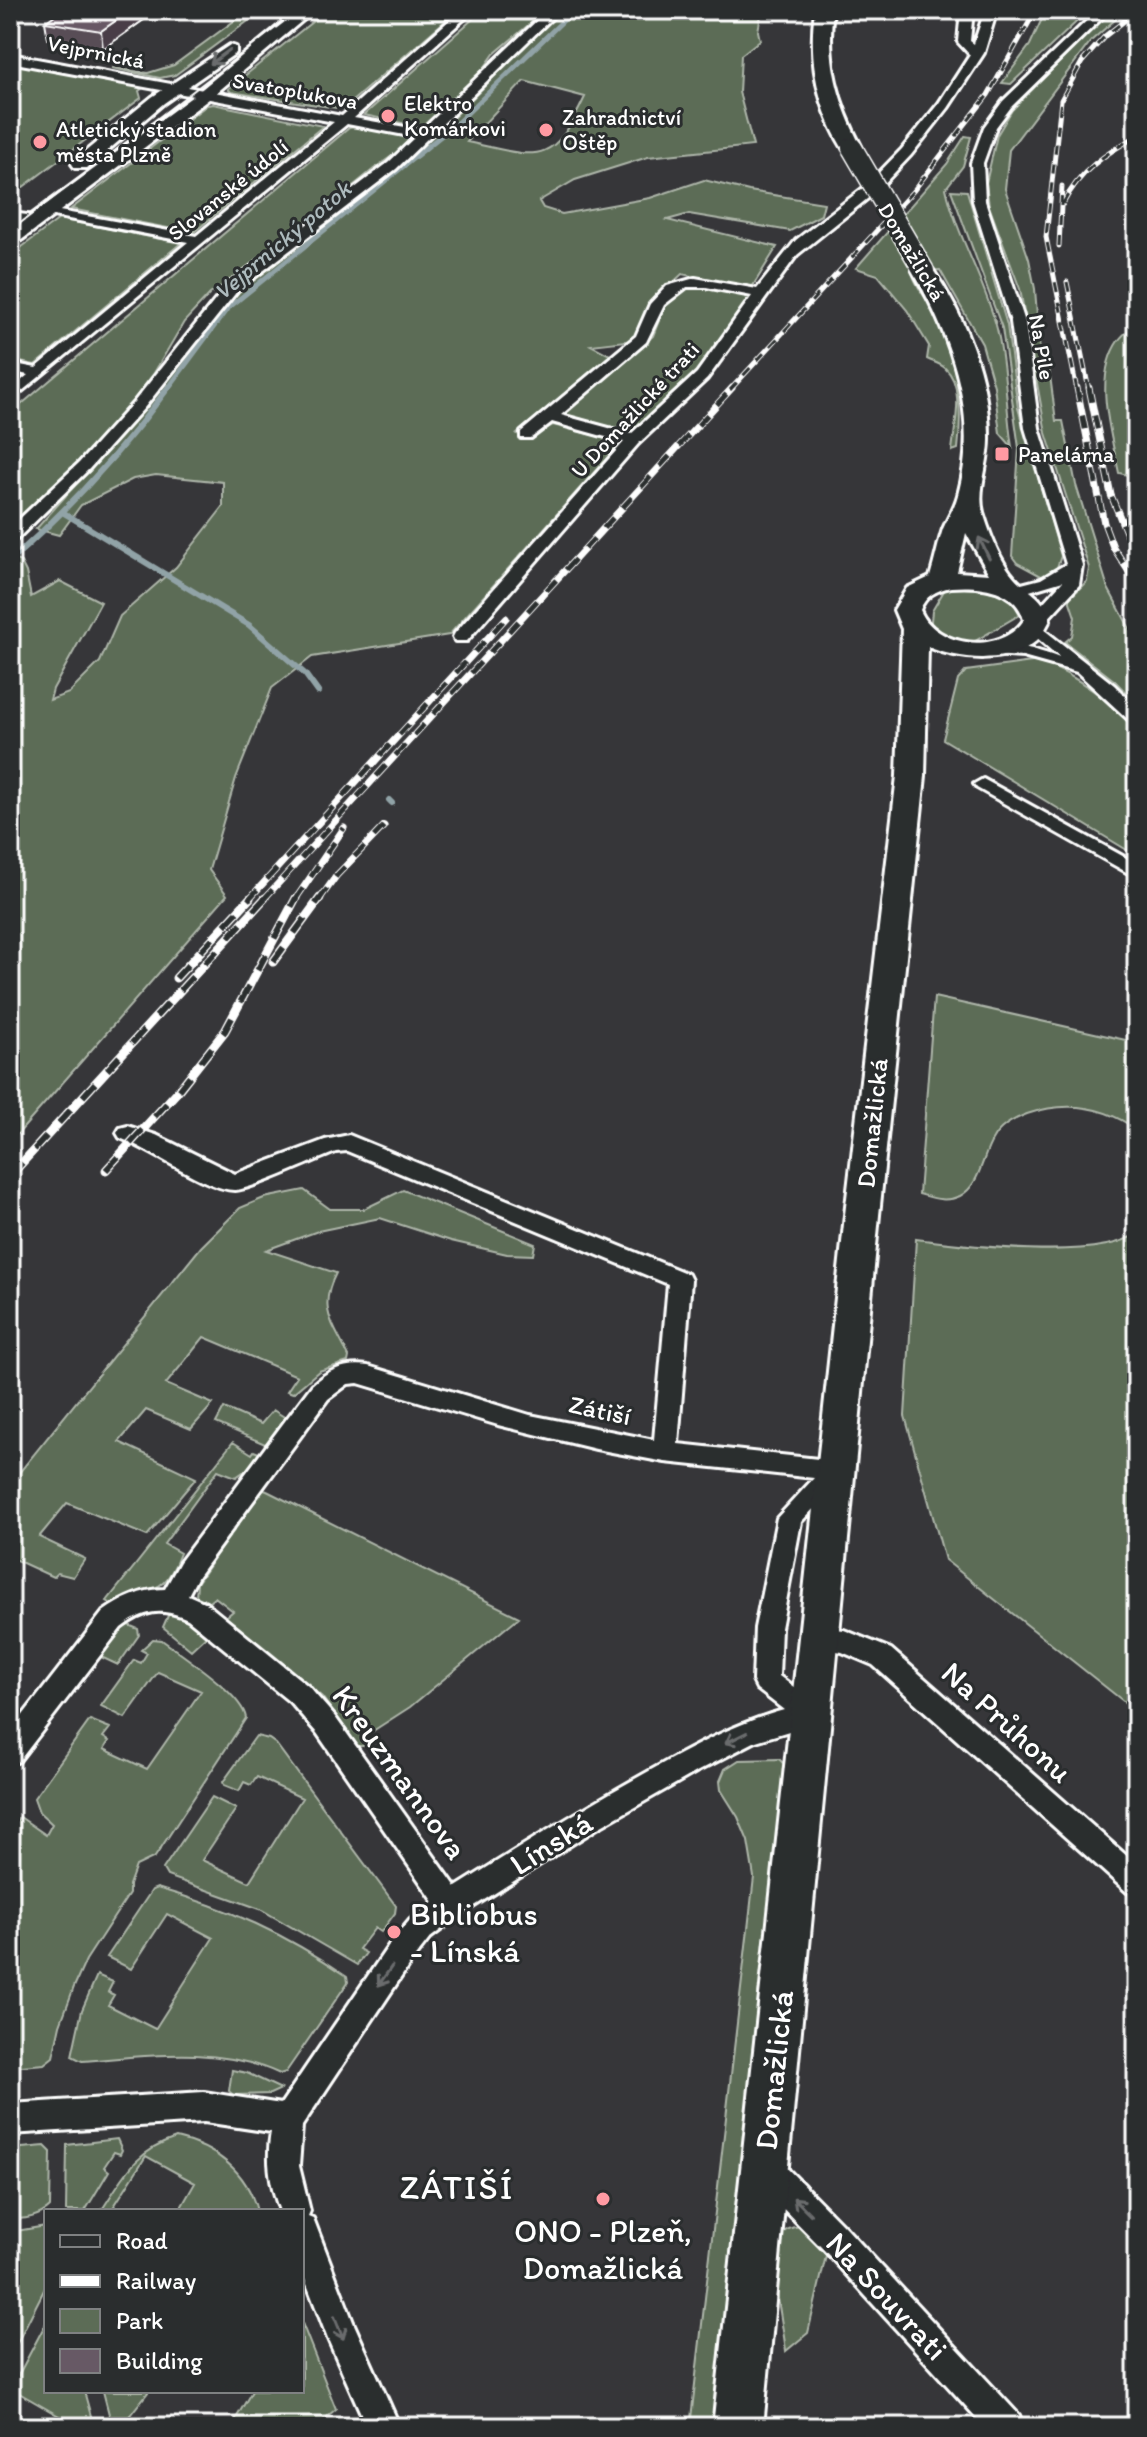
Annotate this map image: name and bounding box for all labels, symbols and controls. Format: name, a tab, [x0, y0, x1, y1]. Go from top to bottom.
street label: Vejprnická	[45, 29, 147, 75]
one-way arrow	[210, 48, 231, 65]
street label: Svatoplukova	[230, 67, 360, 115]
place label: Elektro Komárkovi	[404, 90, 506, 142]
place label: Zahradnictví Oštěp	[562, 104, 681, 156]
marker: Elektro Komárkovi	[379, 107, 397, 125]
place label: Atletický stadion města Plzně	[56, 116, 217, 168]
marker: Zahradnictví Oštěp	[537, 121, 555, 139]
marker: Atletický stadion města Plzně	[31, 133, 49, 151]
street label: Slovanské údolí	[162, 133, 294, 247]
water label: Vejprnický potok	[208, 173, 358, 306]
street label: Domažlická	[872, 198, 952, 307]
street label: Na Pile	[1023, 312, 1061, 382]
street label: U Domažlické trati	[565, 336, 705, 484]
place label: Panelárna	[1018, 441, 1115, 468]
marker: Panelárna	[993, 445, 1011, 463]
one-way arrow	[976, 537, 991, 561]
street label: Domažlická	[849, 1056, 895, 1190]
street label: Zátiší	[566, 1388, 634, 1432]
street label: Na Průhonu	[934, 1653, 1080, 1791]
street label: Kreuzmannova	[324, 1678, 476, 1867]
one-way arrow	[725, 1731, 749, 1747]
street label: Línská	[503, 1803, 599, 1883]
place label: Bibliobus - Línská	[410, 1895, 538, 1970]
marker: Bibliobus - Línská	[385, 1923, 403, 1941]
one-way arrow	[377, 1964, 393, 1986]
street label: Domažlická	[747, 1988, 801, 2152]
district label: ZÁTIŠÍ	[400, 2167, 514, 2208]
marker: ONO - Plzeň, Domažlická	[594, 2190, 612, 2208]
one-way arrow	[792, 2196, 811, 2216]
legend	[44, 2209, 304, 2393]
place label: ONO - Plzeň, Domažlická	[514, 2212, 692, 2287]
street label: Na Souvrati	[818, 2224, 956, 2368]
text: Road	[116, 2226, 168, 2255]
text: Railway	[116, 2266, 197, 2295]
text: Park	[116, 2306, 163, 2335]
one-way arrow	[333, 2315, 348, 2340]
text: Building	[116, 2346, 203, 2375]

